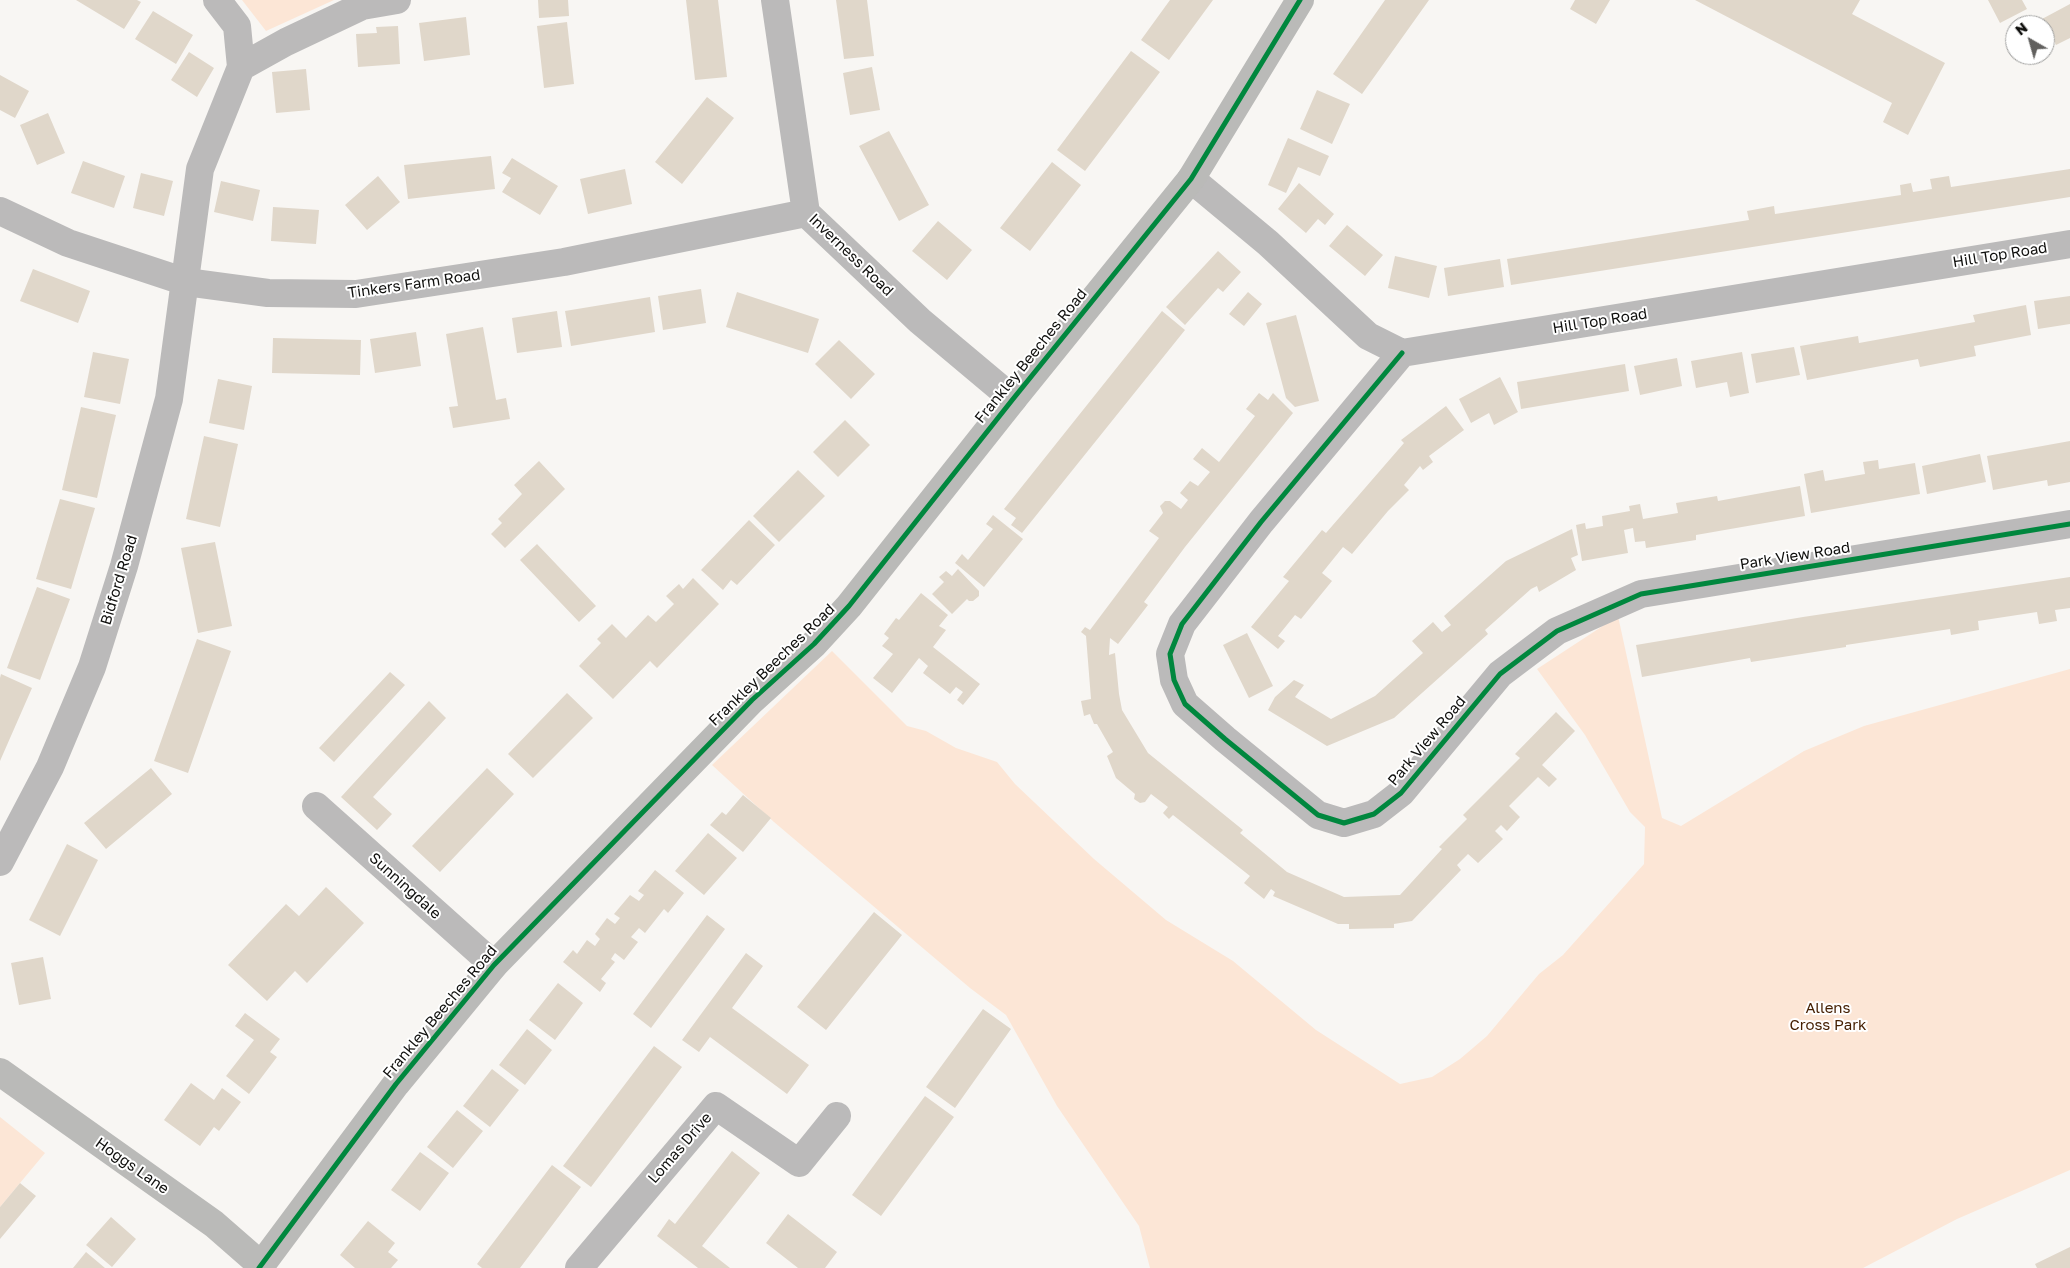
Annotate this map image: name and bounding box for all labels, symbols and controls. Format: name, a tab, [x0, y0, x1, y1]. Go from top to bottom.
north arrow	[2005, 15, 2055, 65]
text: N	[2012, 19, 2030, 39]
street label: Inverness Road	[805, 210, 897, 300]
street label: Hill Top Road	[1951, 239, 2049, 271]
street label: Tinkers Farm Road	[347, 266, 481, 302]
street label: Frankley Beeches Road	[971, 285, 1091, 427]
street label: Hill Top Road	[1551, 305, 1649, 337]
street label: Bidford Road	[97, 533, 141, 627]
street label: Park View Road	[1739, 538, 1851, 574]
street label: Frankley Beeches Road	[705, 600, 839, 730]
street label: Park View Road	[1384, 693, 1470, 789]
street label: Sunningdale	[365, 849, 445, 923]
street label: Frankley Beeches Road	[379, 942, 501, 1082]
park label: Allens Cross Park	[1789, 999, 1867, 1034]
street label: Lomas Drive	[644, 1109, 716, 1187]
street label: Hoggs Lane	[92, 1134, 172, 1198]

